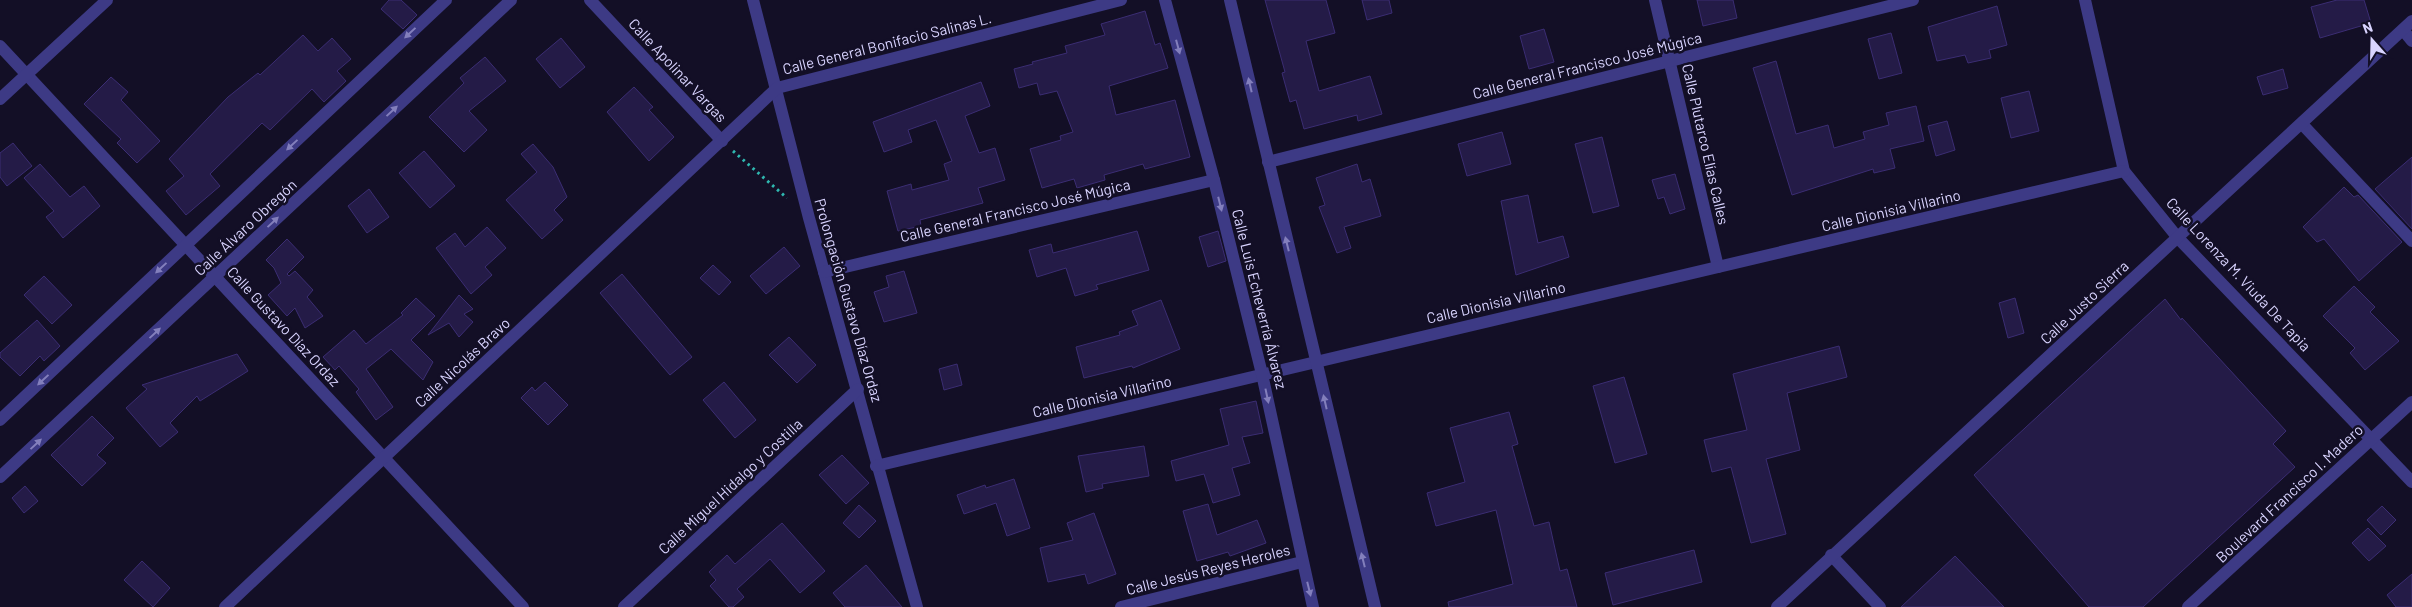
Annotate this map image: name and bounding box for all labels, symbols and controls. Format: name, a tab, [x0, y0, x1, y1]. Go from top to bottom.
street label: Calle General Bonifacio Salinas L.	[781, 8, 993, 78]
street label: Calle Apolinar Vargas	[625, 14, 731, 126]
north arrow	[2347, 15, 2397, 65]
text: N	[2360, 18, 2375, 37]
one-way arrow	[405, 27, 417, 39]
street label: Calle General Francisco José Múgica	[1471, 28, 1703, 102]
one-way arrow	[1174, 40, 1182, 55]
street label: Calle Plutarco Elías Calles	[1679, 62, 1733, 226]
one-way arrow	[1246, 78, 1254, 93]
one-way arrow	[386, 105, 398, 117]
one-way arrow	[286, 139, 298, 151]
street label: Calle Álvaro Obregón	[190, 175, 300, 279]
street label: Calle General Francisco José Múgica	[898, 175, 1132, 245]
street label: Calle Dionisia Villarino	[1820, 185, 1962, 235]
street label: Calle Lorenza M. Viuda De Tapia	[2163, 193, 2315, 355]
street label: Prolongación Gustavo Díaz Ordaz	[811, 196, 887, 404]
one-way arrow	[1216, 197, 1224, 212]
street label: Calle Luis Echeverría Álvarez	[1229, 207, 1291, 391]
one-way arrow	[267, 216, 279, 228]
one-way arrow	[1283, 236, 1291, 251]
street label: Calle Justo Sierra	[2036, 257, 2132, 347]
one-way arrow	[156, 262, 168, 274]
street label: Calle Gustavo Díaz Ordaz	[224, 262, 344, 390]
street label: Calle Dionisia Villarino	[1425, 277, 1567, 327]
street label: Calle Nicolás Bravo	[411, 313, 513, 411]
one-way arrow	[148, 327, 160, 339]
street label: Calle Dionisia Villarino	[1031, 371, 1173, 421]
one-way arrow	[37, 374, 49, 386]
one-way arrow	[1263, 388, 1271, 403]
one-way arrow	[1321, 394, 1329, 409]
street label: Calle Miguel Hidalgo y Costilla	[654, 415, 806, 557]
street label: Boulevard Francisco I. Madero	[2212, 420, 2366, 566]
one-way arrow	[29, 438, 41, 450]
street label: Calle Jesús Reyes Heroles	[1124, 540, 1292, 598]
one-way arrow	[1359, 552, 1367, 567]
one-way arrow	[1305, 581, 1313, 596]

